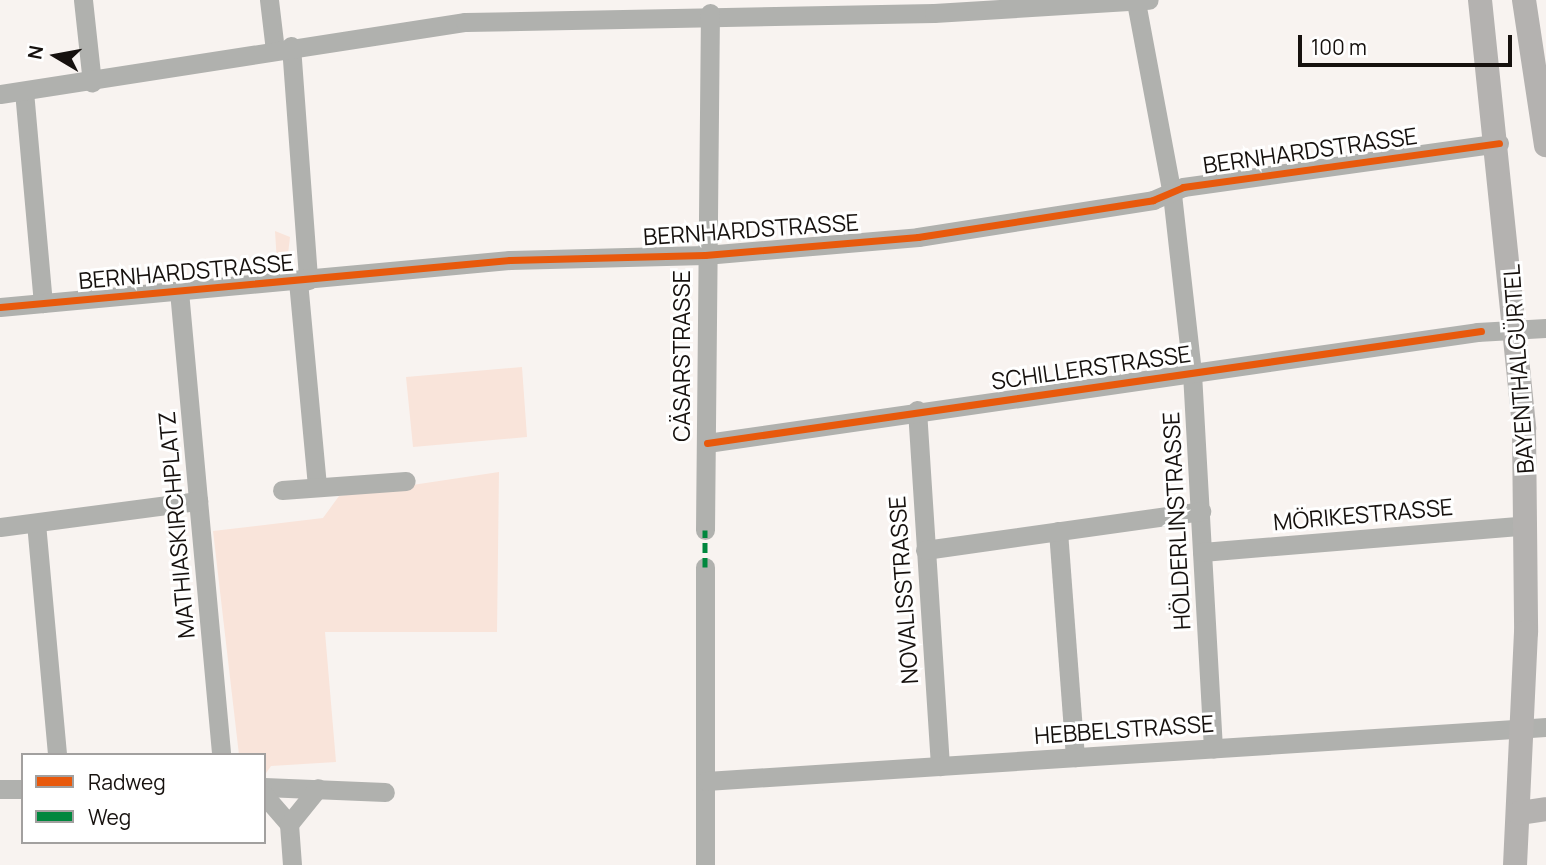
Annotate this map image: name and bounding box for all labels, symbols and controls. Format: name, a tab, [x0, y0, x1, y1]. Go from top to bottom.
north arrow	[21, 21, 91, 91]
scale bar	[1301, 21, 1514, 65]
text: 100 m	[1311, 33, 1367, 61]
text: N	[21, 43, 49, 61]
street label: BERNHARDSTRASSE	[1201, 121, 1419, 179]
street label: BERNHARDSTRASSE	[642, 208, 860, 250]
street label: BERNHARDSTRASSE	[77, 248, 295, 294]
street label: BAYENTHALGÜRTEL	[1497, 263, 1539, 475]
street label: CÄSARSTRASSE	[667, 270, 695, 442]
street label: SCHILLERSTRASSE	[989, 339, 1193, 395]
street label: MATHIASKIRCHPLATZ	[152, 410, 200, 640]
street label: HÖLDERLINSTRASSE	[1157, 411, 1195, 631]
street label: MÖRIKESTRASSE	[1272, 492, 1454, 536]
street label: NOVALISSTRASSE	[883, 495, 923, 685]
street label: HEBBELSTRASSE	[1033, 709, 1215, 749]
legend	[21, 753, 266, 844]
text: Radweg	[88, 768, 166, 796]
text: Weg	[88, 803, 131, 831]

